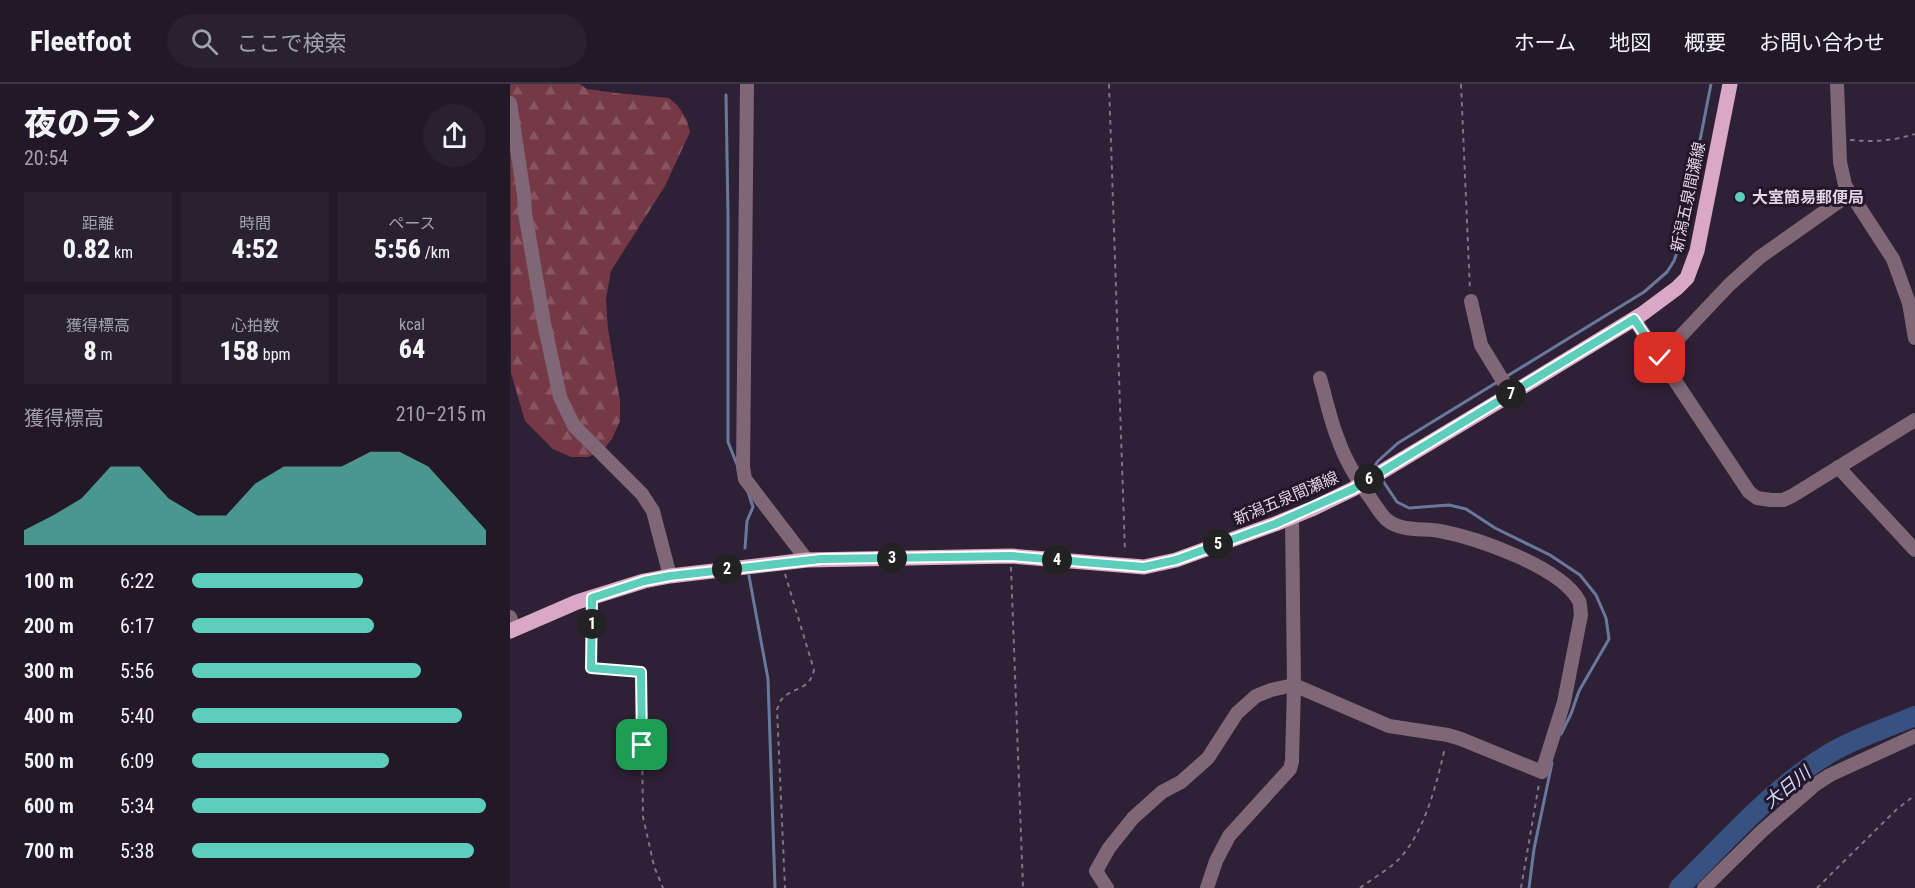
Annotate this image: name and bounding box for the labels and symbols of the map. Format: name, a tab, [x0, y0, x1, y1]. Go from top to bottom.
street label: 新潟五泉間瀬線	[1667, 140, 1709, 254]
place label: 大室簡易郵便局	[1752, 188, 1864, 207]
marker: 大室簡易郵便局	[1733, 190, 1747, 204]
pin	[1634, 332, 1685, 383]
pin: 7	[1496, 379, 1526, 409]
pin: 6	[1354, 464, 1384, 494]
street label: 新潟五泉間瀬線	[1231, 467, 1341, 529]
pin: 5	[1203, 529, 1233, 559]
pin: 3	[877, 543, 907, 573]
pin: 4	[1042, 545, 1072, 575]
pin: 2	[712, 554, 742, 584]
pin: 1	[577, 609, 607, 639]
pin	[616, 719, 667, 770]
water label: 大日川	[1759, 761, 1816, 812]

